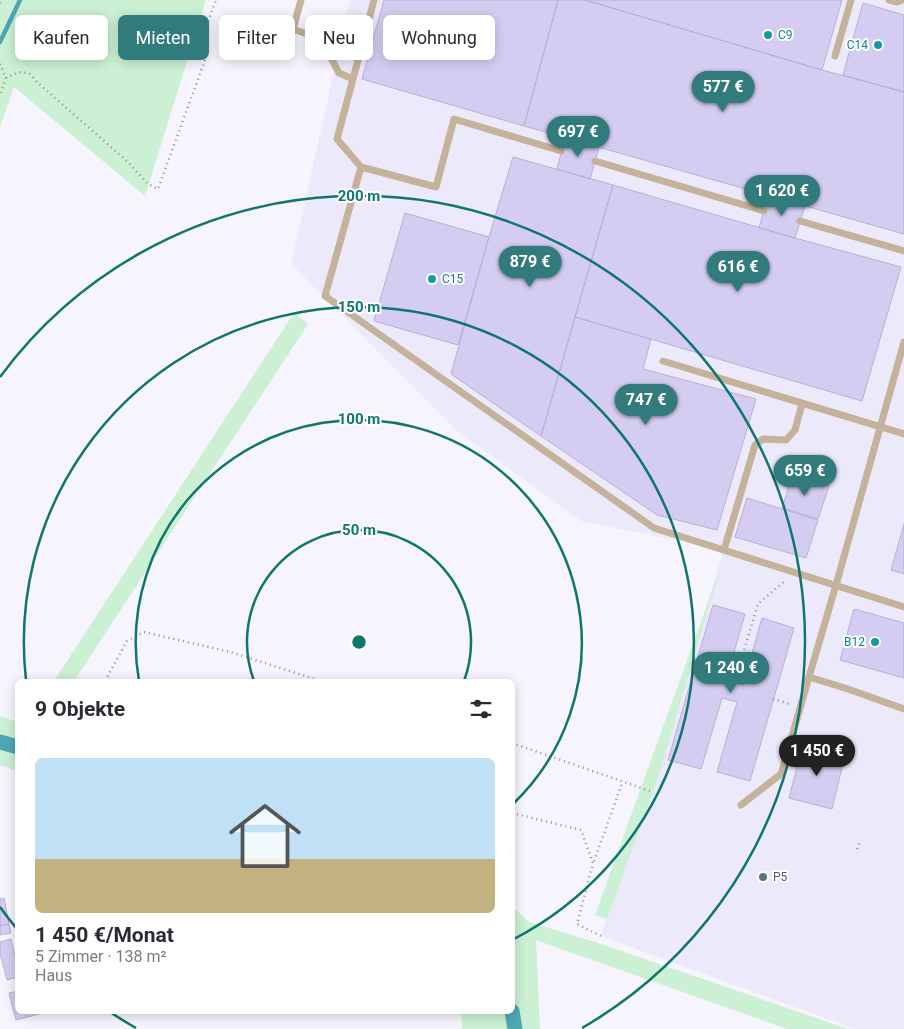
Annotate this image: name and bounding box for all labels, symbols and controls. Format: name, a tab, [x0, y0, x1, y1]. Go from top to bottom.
chip: Kaufen	[15, 15, 108, 60]
chip: Mieten	[118, 15, 209, 60]
chip: Filter	[219, 15, 295, 60]
chip: Neu	[305, 15, 373, 60]
chip: Wohnung	[383, 15, 495, 60]
place label: C9	[778, 28, 793, 42]
marker: C9	[762, 29, 774, 41]
place label: C14	[847, 38, 868, 52]
marker: C14	[872, 39, 884, 51]
pin: 577 €	[688, 70, 758, 113]
text: 577 €	[703, 77, 743, 96]
pin: 697 €	[543, 116, 613, 158]
text: 697 €	[558, 122, 598, 141]
pin: 1 620 €	[736, 174, 828, 217]
text: 1 620 €	[755, 181, 809, 200]
text: 200 m	[338, 187, 380, 205]
pin: 879 €	[495, 246, 565, 288]
pin: 616 €	[703, 250, 773, 293]
text: 879 €	[510, 252, 550, 271]
text: 616 €	[718, 257, 758, 276]
place label: C15	[442, 272, 464, 286]
marker: C15	[426, 273, 438, 285]
text: 150 m	[338, 298, 380, 316]
pin: 747 €	[611, 384, 681, 426]
text: 747 €	[626, 390, 666, 409]
text: 100 m	[338, 410, 380, 428]
pin: 659 €	[770, 454, 840, 497]
text: 659 €	[785, 461, 825, 480]
text: 50 m	[342, 521, 376, 539]
centre of rings	[350, 633, 368, 651]
place label: B12	[844, 635, 865, 649]
marker: B12	[869, 636, 881, 648]
pin: 1 240 €	[685, 652, 777, 694]
text: 1 240 €	[704, 658, 758, 677]
icon: filters	[467, 695, 495, 723]
text: 9 Objekte	[35, 697, 125, 721]
pin: 1 450 €	[771, 734, 863, 777]
text: 1 450 €	[790, 741, 844, 760]
icon: home	[220, 791, 310, 881]
place label: P5	[773, 870, 788, 884]
marker: P5	[757, 871, 769, 883]
text: 1 450 €/Monat	[35, 923, 174, 947]
text: 5 Zimmer · 138 m²	[35, 947, 166, 966]
text: Haus	[35, 966, 72, 985]

